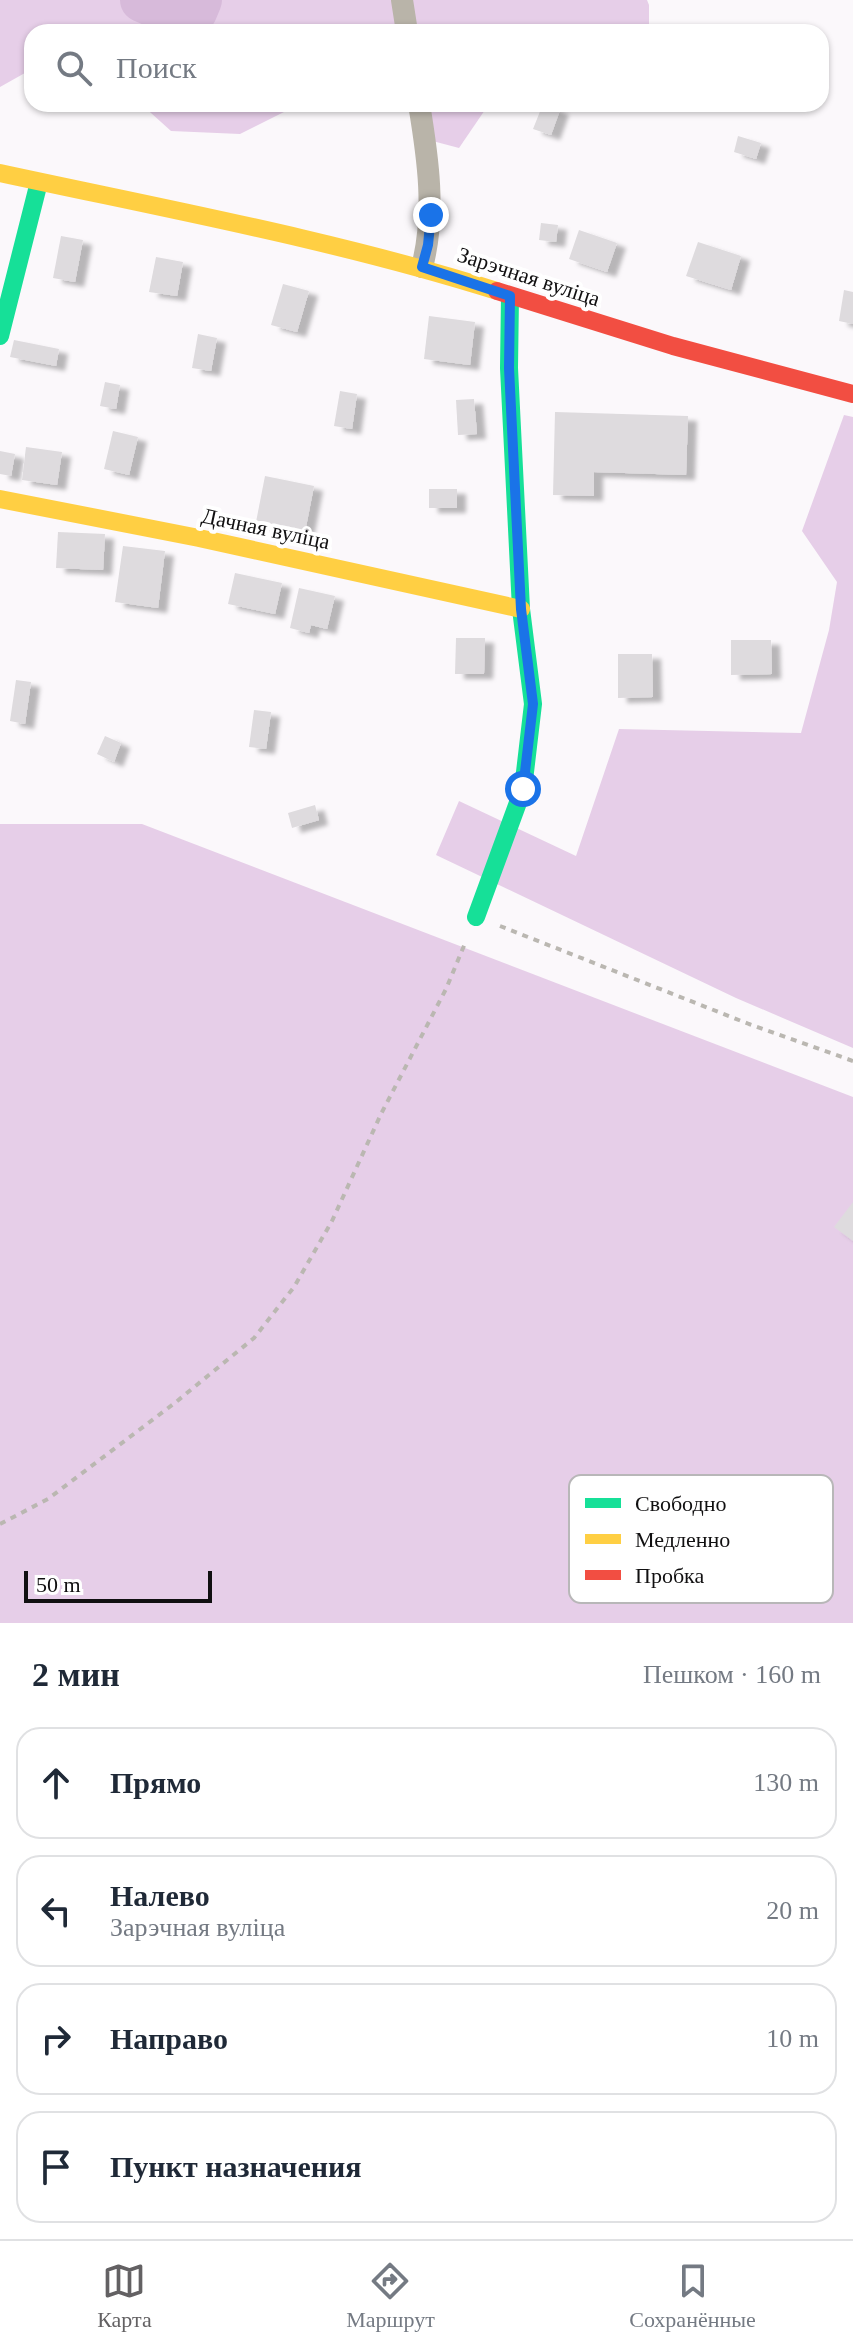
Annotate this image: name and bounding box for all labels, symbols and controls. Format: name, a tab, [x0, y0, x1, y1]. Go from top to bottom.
search box	[24, 24, 829, 112]
icon: search	[52, 46, 96, 90]
text: Поиск	[116, 51, 197, 84]
route end	[413, 197, 449, 233]
street label: Зарэчная вуліца	[454, 242, 603, 311]
street label: Дачная вуліца	[200, 503, 332, 554]
route start	[505, 771, 541, 807]
legend	[569, 1475, 833, 1603]
text: Свободно	[635, 1491, 726, 1516]
text: Медленно	[635, 1527, 730, 1552]
text: Пробка	[635, 1563, 704, 1588]
scale bar	[24, 1567, 212, 1603]
text: 50 m	[36, 1572, 81, 1597]
text: 2 мин	[32, 1656, 120, 1693]
text: Пешком · 160 m	[643, 1660, 821, 1689]
icon: ahead	[34, 1761, 78, 1805]
text: Прямо	[110, 1766, 201, 1799]
text: 130 m	[753, 1768, 819, 1797]
text: Налево	[110, 1879, 210, 1912]
icon: left	[34, 1889, 78, 1933]
text: 20 m	[766, 1896, 819, 1925]
text: Зарэчная вуліца	[110, 1913, 285, 1942]
icon: right	[34, 2017, 78, 2061]
text: Направо	[110, 2022, 228, 2055]
text: 10 m	[766, 2024, 819, 2053]
icon: arrive	[34, 2145, 78, 2189]
text: Пункт назначения	[110, 2150, 362, 2183]
tab: Карта	[97, 2259, 152, 2333]
tab: Маршрут	[346, 2259, 435, 2333]
tab: Сохранённые	[629, 2259, 756, 2333]

